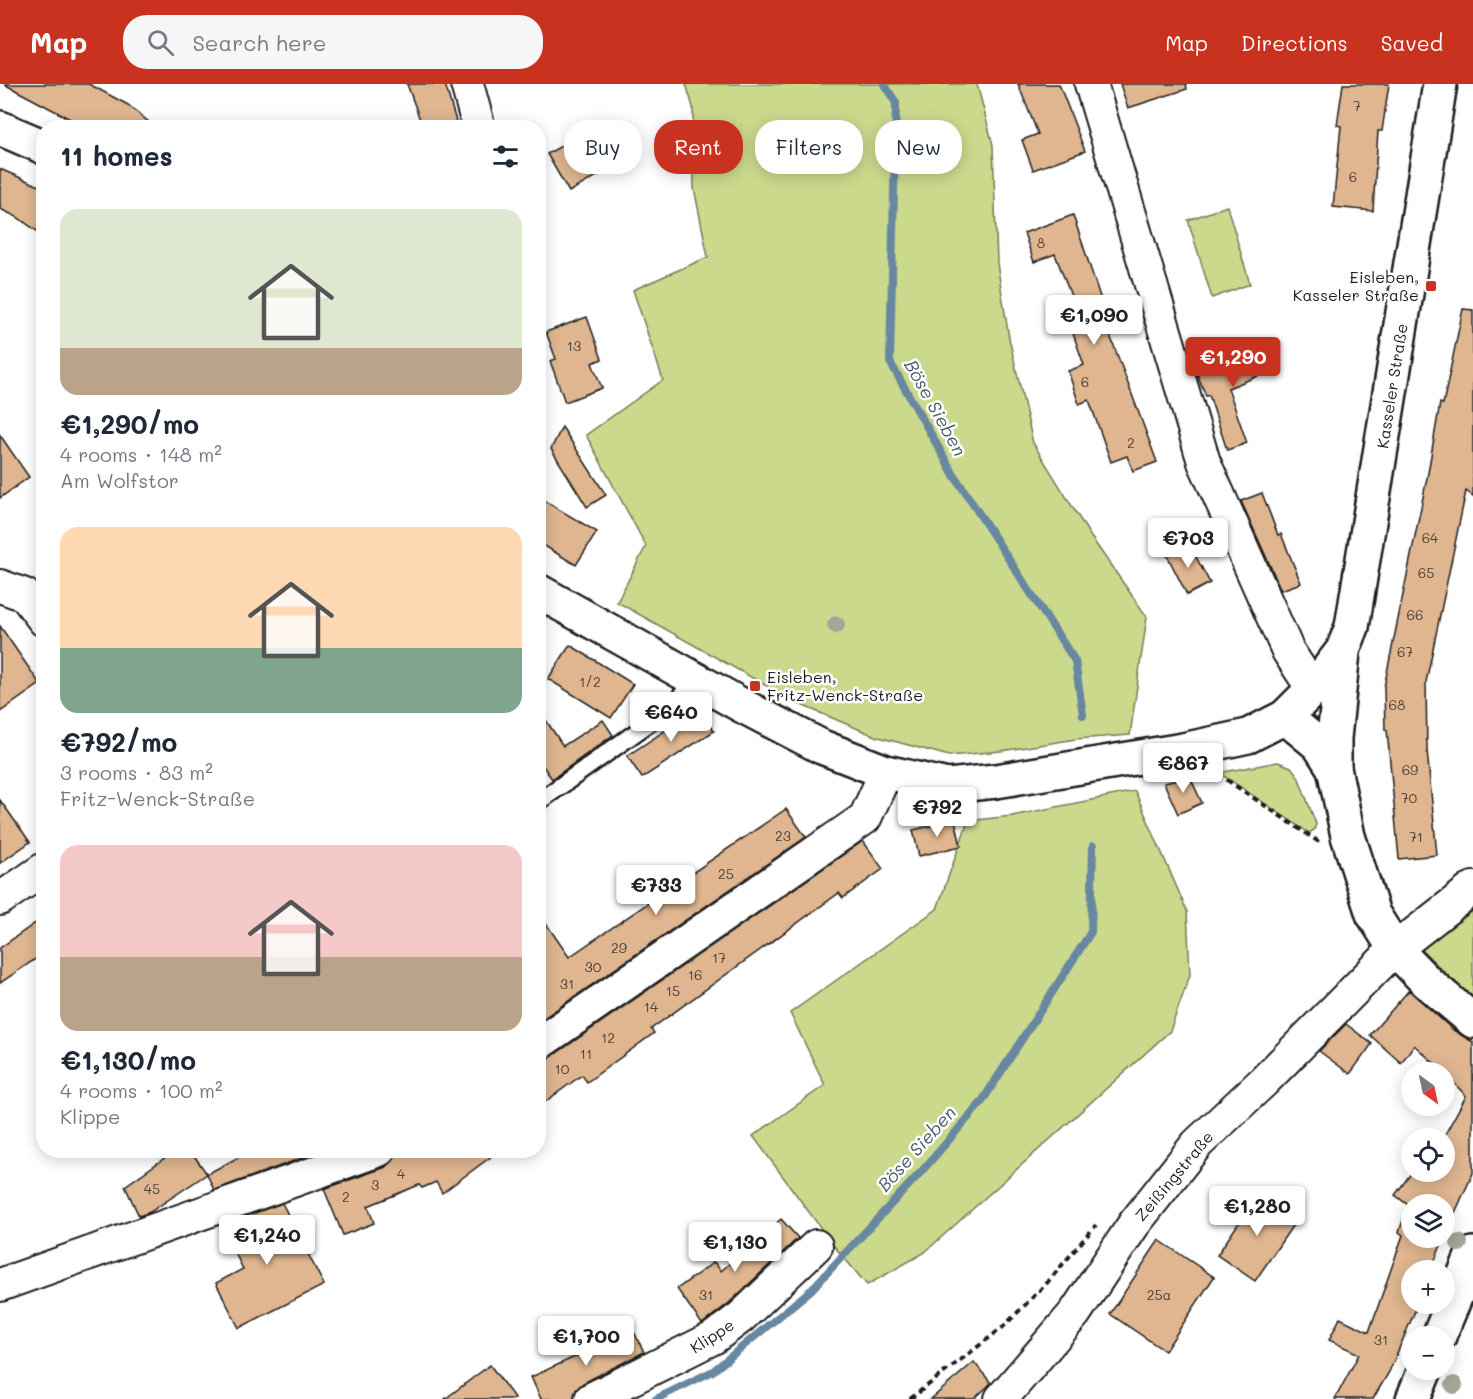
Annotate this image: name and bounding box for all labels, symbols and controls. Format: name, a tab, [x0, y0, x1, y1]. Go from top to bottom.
search box	[123, 15, 543, 69]
text: Map	[30, 24, 87, 60]
icon: search	[144, 26, 177, 59]
text: Search here	[192, 28, 326, 57]
text: Map	[1165, 29, 1208, 56]
text: Directions	[1241, 29, 1348, 56]
text: Saved	[1381, 29, 1443, 56]
house number: 7	[1353, 96, 1361, 115]
chip: Buy	[564, 120, 642, 174]
chip: Rent	[654, 120, 743, 174]
chip: Filters	[755, 120, 863, 174]
chip: New	[875, 120, 962, 174]
text: 11 homes	[60, 139, 173, 173]
icon: filters	[489, 140, 522, 173]
house number: 6	[1349, 167, 1357, 186]
house number: 8	[1037, 233, 1045, 252]
icon: home	[237, 248, 345, 356]
place label: Eisleben, Kasseler Straße	[1293, 266, 1419, 305]
marker: Eisleben, Kasseler Straße	[1424, 279, 1438, 293]
pin: €1,090	[1045, 295, 1143, 346]
text: €1,090	[1060, 301, 1128, 327]
street label: Kasseler Straße	[1371, 322, 1412, 450]
house number: 13	[567, 336, 581, 355]
pin: €1,290	[1184, 337, 1282, 388]
text: €1,290	[1199, 343, 1267, 369]
water label: Böse Sieben	[899, 355, 972, 460]
house number: 6	[1081, 372, 1089, 391]
text: €1,290/mo	[60, 407, 199, 441]
house number: 2	[1127, 433, 1135, 452]
text: 4 rooms · 148 m²	[60, 441, 222, 467]
text: Am Wolfstor	[60, 467, 179, 493]
pin: €703	[1152, 518, 1224, 569]
text: €703	[1162, 524, 1214, 550]
house number: 64	[1422, 528, 1439, 547]
house number: 65	[1418, 563, 1434, 582]
icon: home	[237, 566, 345, 674]
house number: 66	[1407, 605, 1423, 624]
house number: 67	[1397, 642, 1413, 661]
place label: Eisleben, Fritz-Wenck-Straße	[767, 666, 923, 705]
house number: 1/2	[579, 672, 601, 691]
marker: Eisleben, Fritz-Wenck-Straße	[748, 679, 762, 693]
pin: €640	[635, 692, 707, 743]
house number: 68	[1389, 695, 1405, 714]
text: €640	[644, 698, 698, 724]
text: €792/mo	[60, 725, 177, 759]
pin: €867	[1147, 743, 1219, 794]
text: €867	[1157, 749, 1209, 775]
text: 3 rooms · 83 m²	[60, 759, 213, 785]
house number: 69	[1402, 760, 1418, 779]
text: Fritz-Wenck-Straße	[60, 785, 255, 811]
pin: €792	[901, 787, 973, 838]
house number: 70	[1401, 788, 1418, 807]
text: €792	[912, 793, 962, 819]
house number: 23	[775, 826, 791, 845]
house number: 71	[1409, 827, 1423, 846]
house number: 25	[718, 864, 734, 883]
pin: €733	[620, 865, 692, 916]
text: €733	[630, 871, 682, 897]
icon: home	[237, 884, 345, 992]
house number: 29	[611, 938, 627, 957]
house number: 17	[712, 948, 726, 967]
house number: 30	[585, 957, 602, 976]
house number: 16	[688, 965, 702, 984]
house number: 31	[560, 974, 574, 993]
house number: 15	[666, 981, 680, 1000]
house number: 14	[644, 997, 659, 1016]
house number: 12	[601, 1028, 615, 1047]
text: €1,130/mo	[60, 1043, 196, 1077]
house number: 11	[580, 1044, 592, 1063]
house number: 10	[555, 1059, 570, 1078]
north arrow	[1401, 1062, 1455, 1116]
map controls	[1401, 1062, 1455, 1380]
text: 4 rooms · 100 m²	[60, 1077, 223, 1103]
water label: Böse Sieben	[872, 1101, 961, 1196]
text: Klippe	[60, 1103, 120, 1129]
street label: Zeißingstraße	[1130, 1126, 1218, 1225]
button: locate	[1401, 1128, 1455, 1182]
house number: 4	[397, 1164, 406, 1183]
house number: 3	[371, 1175, 379, 1194]
house number: 45	[144, 1179, 160, 1198]
pin: €1,280	[1208, 1186, 1306, 1237]
house number: 2	[342, 1187, 350, 1206]
text: €1,280	[1223, 1192, 1291, 1218]
button: layers	[1401, 1194, 1455, 1248]
pin: €1,240	[218, 1215, 316, 1266]
text: €1,240	[233, 1221, 301, 1247]
pin: €1,130	[686, 1222, 784, 1273]
text: €1,130	[703, 1228, 767, 1254]
button: +	[1401, 1260, 1455, 1314]
house number: 31	[699, 1285, 713, 1304]
house number: 25a	[1147, 1285, 1171, 1304]
street label: Klippe	[686, 1314, 738, 1358]
pin: €1,700	[537, 1316, 635, 1367]
text: €1,700	[552, 1322, 620, 1348]
button: −	[1401, 1326, 1455, 1380]
house number: 31	[1374, 1330, 1388, 1349]

